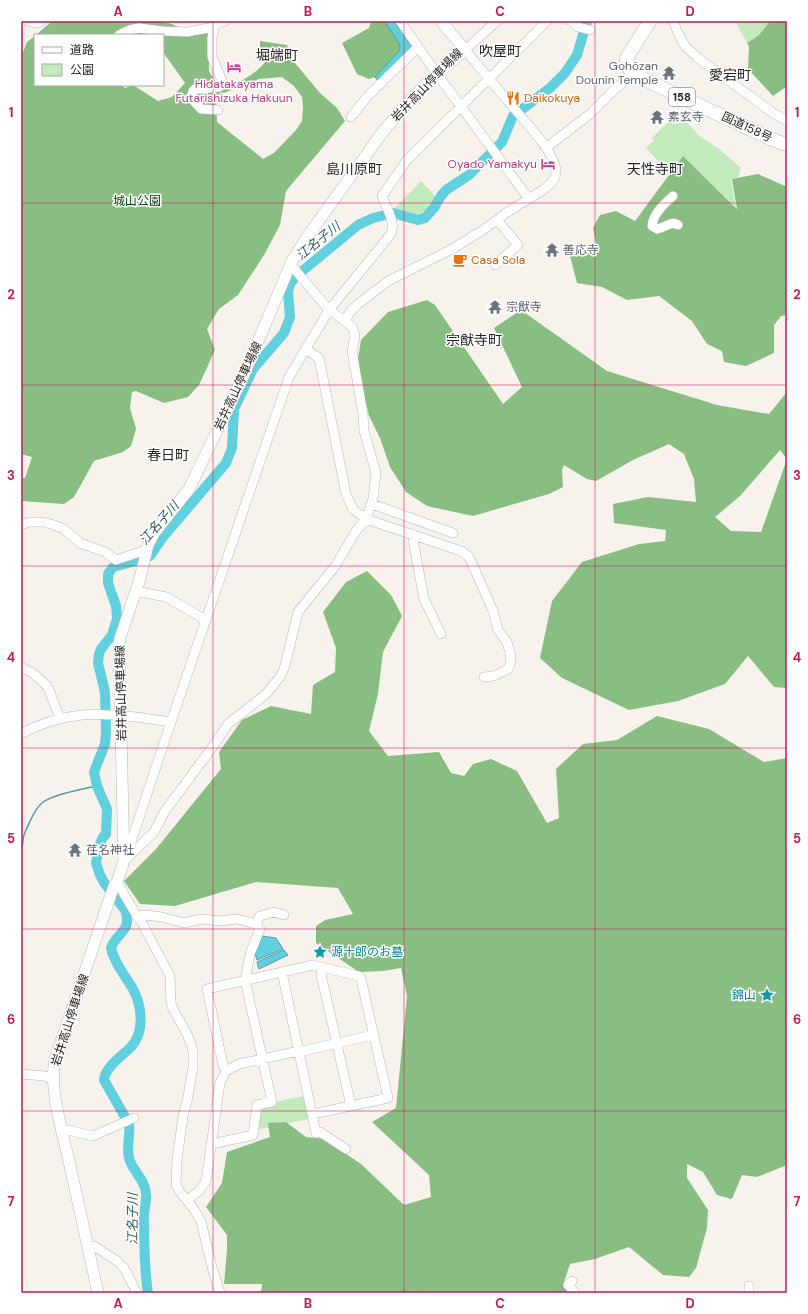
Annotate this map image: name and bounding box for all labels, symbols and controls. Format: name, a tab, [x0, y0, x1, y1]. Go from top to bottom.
text: A	[113, 3, 123, 20]
text: B	[304, 3, 312, 20]
text: C	[495, 3, 505, 20]
text: D	[685, 3, 695, 20]
legend	[34, 34, 164, 86]
text: 道路	[70, 42, 94, 58]
district label: 吹屋町	[479, 42, 521, 60]
street label: 岩井高山停車場線	[388, 45, 466, 125]
district label: 堀端町	[256, 46, 298, 64]
place label: Gohōzan Dounin Temple	[576, 58, 658, 88]
hotel icon: Hidatakayama Futarishizuka Hakuun	[226, 59, 242, 75]
text: 公園	[70, 62, 94, 78]
temple icon: Gohōzan Dounin Temple	[661, 65, 677, 81]
district label: 愛宕町	[709, 66, 751, 84]
place label: Hidatakayama Futarishizuka Hakuun	[175, 76, 293, 106]
road number: 158	[669, 88, 695, 106]
restaurant icon: Daikokuya	[505, 90, 521, 106]
place label: Daikokuya	[524, 90, 580, 106]
text: 1	[9, 104, 13, 121]
text: 1	[795, 104, 799, 121]
street label: 国道158号	[719, 108, 775, 146]
temple icon: 素玄寺	[649, 109, 665, 125]
place label: 素玄寺	[668, 109, 704, 125]
place label: Oyado Yamakyu	[448, 156, 537, 172]
hotel icon: Oyado Yamakyu	[540, 156, 556, 172]
district label: 島川原町	[326, 160, 382, 178]
district label: 天性寺町	[627, 160, 683, 178]
park label: 城山公園	[113, 193, 161, 209]
water label: 江名子川	[292, 217, 345, 264]
temple icon: 善応寺	[544, 242, 560, 258]
place label: 善応寺	[563, 242, 599, 258]
cafe icon: Casa Sola	[452, 252, 468, 268]
place label: Casa Sola	[471, 252, 525, 268]
text: 2	[7, 286, 15, 303]
text: 2	[793, 286, 801, 303]
temple icon: 宗猷寺	[487, 299, 503, 315]
place label: 宗猷寺	[506, 299, 542, 315]
district label: 宗猷寺町	[446, 331, 502, 349]
street label: 岩井高山停車場線	[210, 339, 266, 433]
district label: 春日町	[147, 446, 189, 464]
text: 3	[7, 467, 15, 484]
text: 3	[793, 467, 801, 484]
water label: 江名子川	[136, 496, 184, 548]
street label: 岩井高山停車場線	[112, 645, 130, 741]
text: 4	[7, 649, 15, 666]
text: 4	[793, 649, 801, 666]
text: 5	[7, 830, 15, 847]
text: 5	[793, 830, 801, 847]
temple icon: 荏名神社	[67, 842, 83, 858]
place label: 荏名神社	[86, 842, 134, 858]
place icon: 源十郎のお墓	[312, 944, 328, 960]
place label: 源十郎のお墓	[331, 944, 403, 960]
street label: 岩井高山停車場線	[48, 972, 92, 1068]
place label: 錦山	[732, 987, 756, 1003]
place icon: 錦山	[759, 987, 775, 1003]
text: 6	[7, 1011, 15, 1028]
text: 6	[793, 1011, 801, 1028]
water label: 江名子川	[124, 1191, 141, 1245]
text: 7	[8, 1193, 15, 1210]
text: 7	[794, 1193, 801, 1210]
text: A	[113, 1295, 123, 1312]
text: B	[304, 1295, 312, 1312]
text: C	[495, 1295, 505, 1312]
text: D	[685, 1295, 695, 1312]

